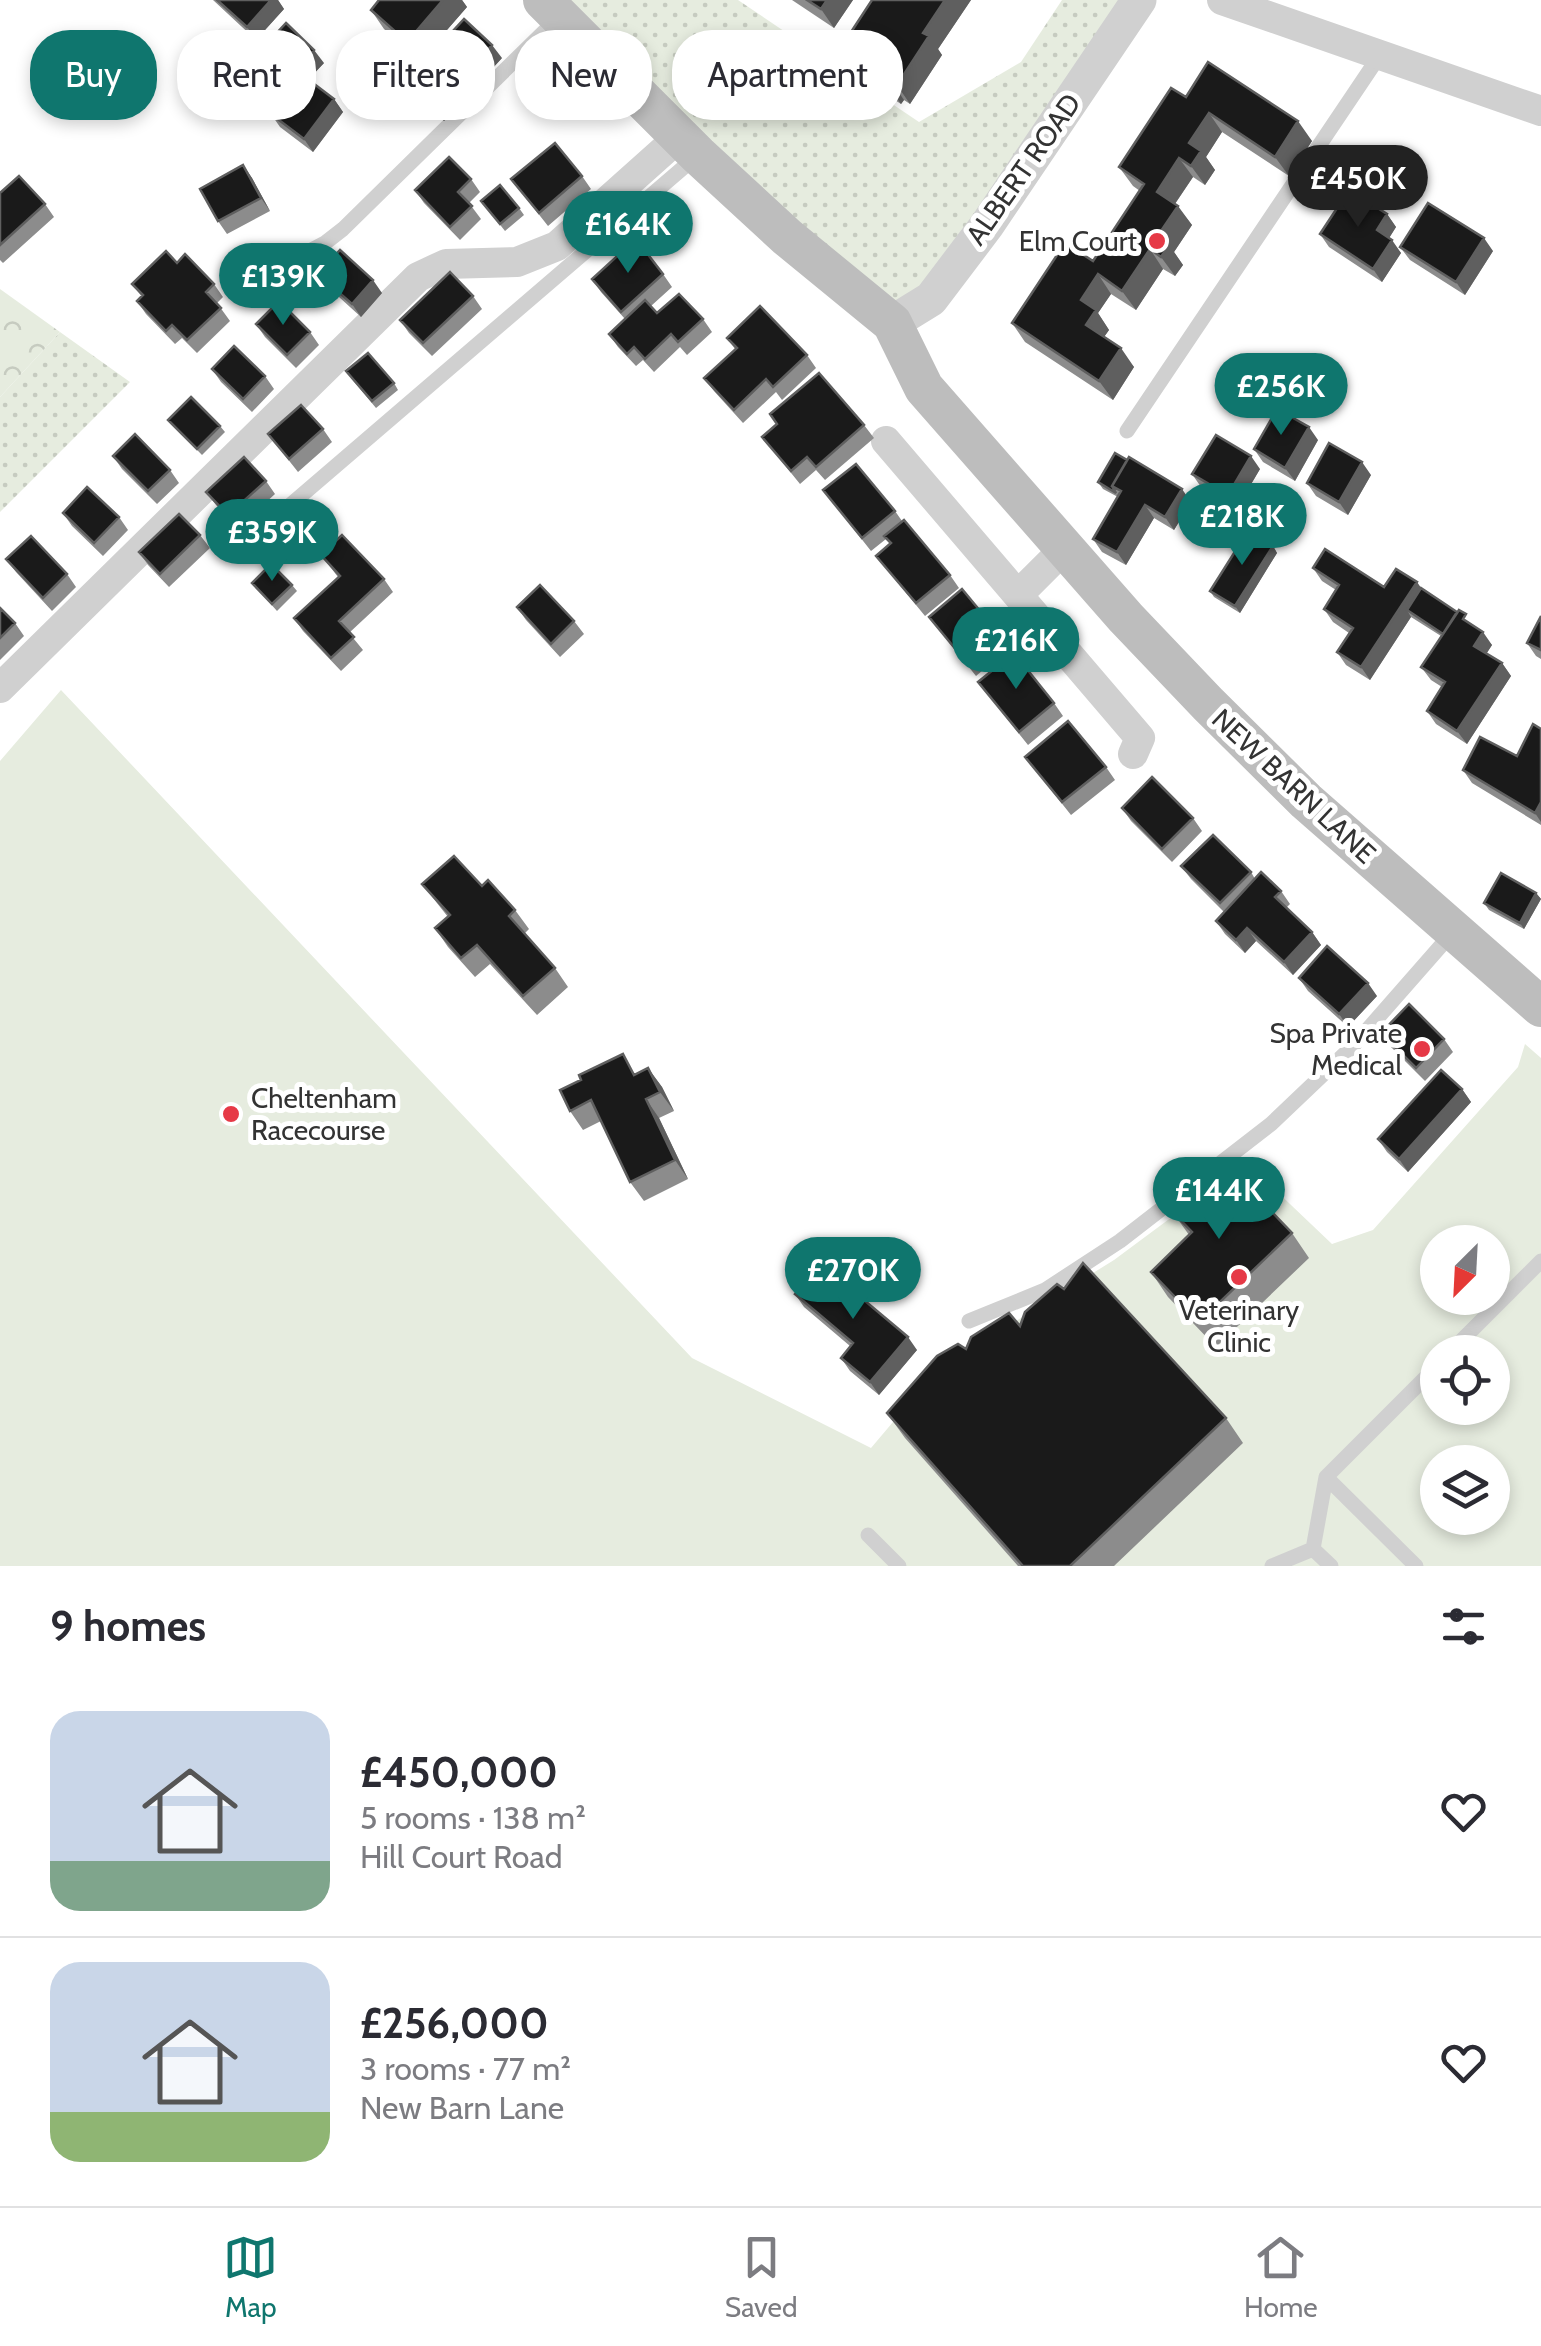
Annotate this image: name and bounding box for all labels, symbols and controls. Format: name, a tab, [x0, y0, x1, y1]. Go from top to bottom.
chip: Buy	[30, 30, 157, 120]
chip: Rent	[177, 30, 316, 120]
chip: Filters	[336, 30, 495, 120]
chip: New	[515, 30, 652, 120]
chip: Apartment	[672, 30, 903, 120]
street label: ALBERT ROAD	[958, 87, 1088, 251]
pin: £450K	[1288, 145, 1428, 230]
text: £450K	[1310, 158, 1406, 197]
pin: £164K	[558, 191, 698, 276]
text: £164K	[585, 204, 671, 243]
place label: Elm Court	[1019, 224, 1137, 258]
marker: Elm Court	[1146, 230, 1168, 252]
pin: £139K	[213, 243, 353, 328]
text: £139K	[241, 256, 325, 295]
pin: £256K	[1211, 353, 1351, 438]
text: £256K	[1237, 366, 1325, 405]
pin: £218K	[1172, 483, 1312, 568]
text: £218K	[1200, 496, 1284, 535]
pin: £359K	[202, 499, 342, 584]
text: £359K	[227, 512, 317, 551]
pin: £216K	[946, 607, 1086, 692]
text: £216K	[974, 620, 1058, 659]
street label: NEW BARN LANE	[1205, 701, 1383, 871]
place label: Spa Private Medical	[1269, 1016, 1402, 1082]
marker: Spa Private Medical	[1411, 1038, 1433, 1060]
place label: Cheltenham Racecourse	[251, 1081, 397, 1147]
marker: Cheltenham Racecourse	[220, 1103, 242, 1125]
pin: £144K	[1149, 1157, 1289, 1242]
text: £144K	[1175, 1170, 1263, 1209]
north arrow	[1420, 1225, 1510, 1315]
map controls	[1420, 1225, 1510, 1535]
pin: £270K	[783, 1237, 923, 1322]
text: £270K	[807, 1250, 899, 1289]
marker: Veterinary Clinic	[1228, 1266, 1250, 1288]
place label: Veterinary Clinic	[1179, 1293, 1299, 1359]
button: locate	[1420, 1335, 1510, 1425]
button: layers	[1420, 1445, 1510, 1535]
icon: filters	[1436, 1599, 1491, 1654]
text: 9 homes	[50, 1600, 206, 1652]
text: £450,000	[360, 1746, 558, 1798]
icon: home	[130, 1751, 250, 1871]
icon: heart	[1436, 1784, 1491, 1839]
text: 5 rooms · 138 m²	[360, 1798, 586, 1837]
text: Hill Court Road	[360, 1837, 563, 1876]
text: £256,000	[360, 1997, 549, 2049]
icon: home	[130, 2002, 250, 2122]
icon: heart	[1436, 2035, 1491, 2090]
text: 3 rooms · 77 m²	[360, 2049, 571, 2088]
text: New Barn Lane	[360, 2088, 564, 2127]
tab: Map	[223, 2230, 278, 2324]
tab: Saved	[725, 2230, 798, 2324]
tab: Home	[1244, 2230, 1318, 2324]

